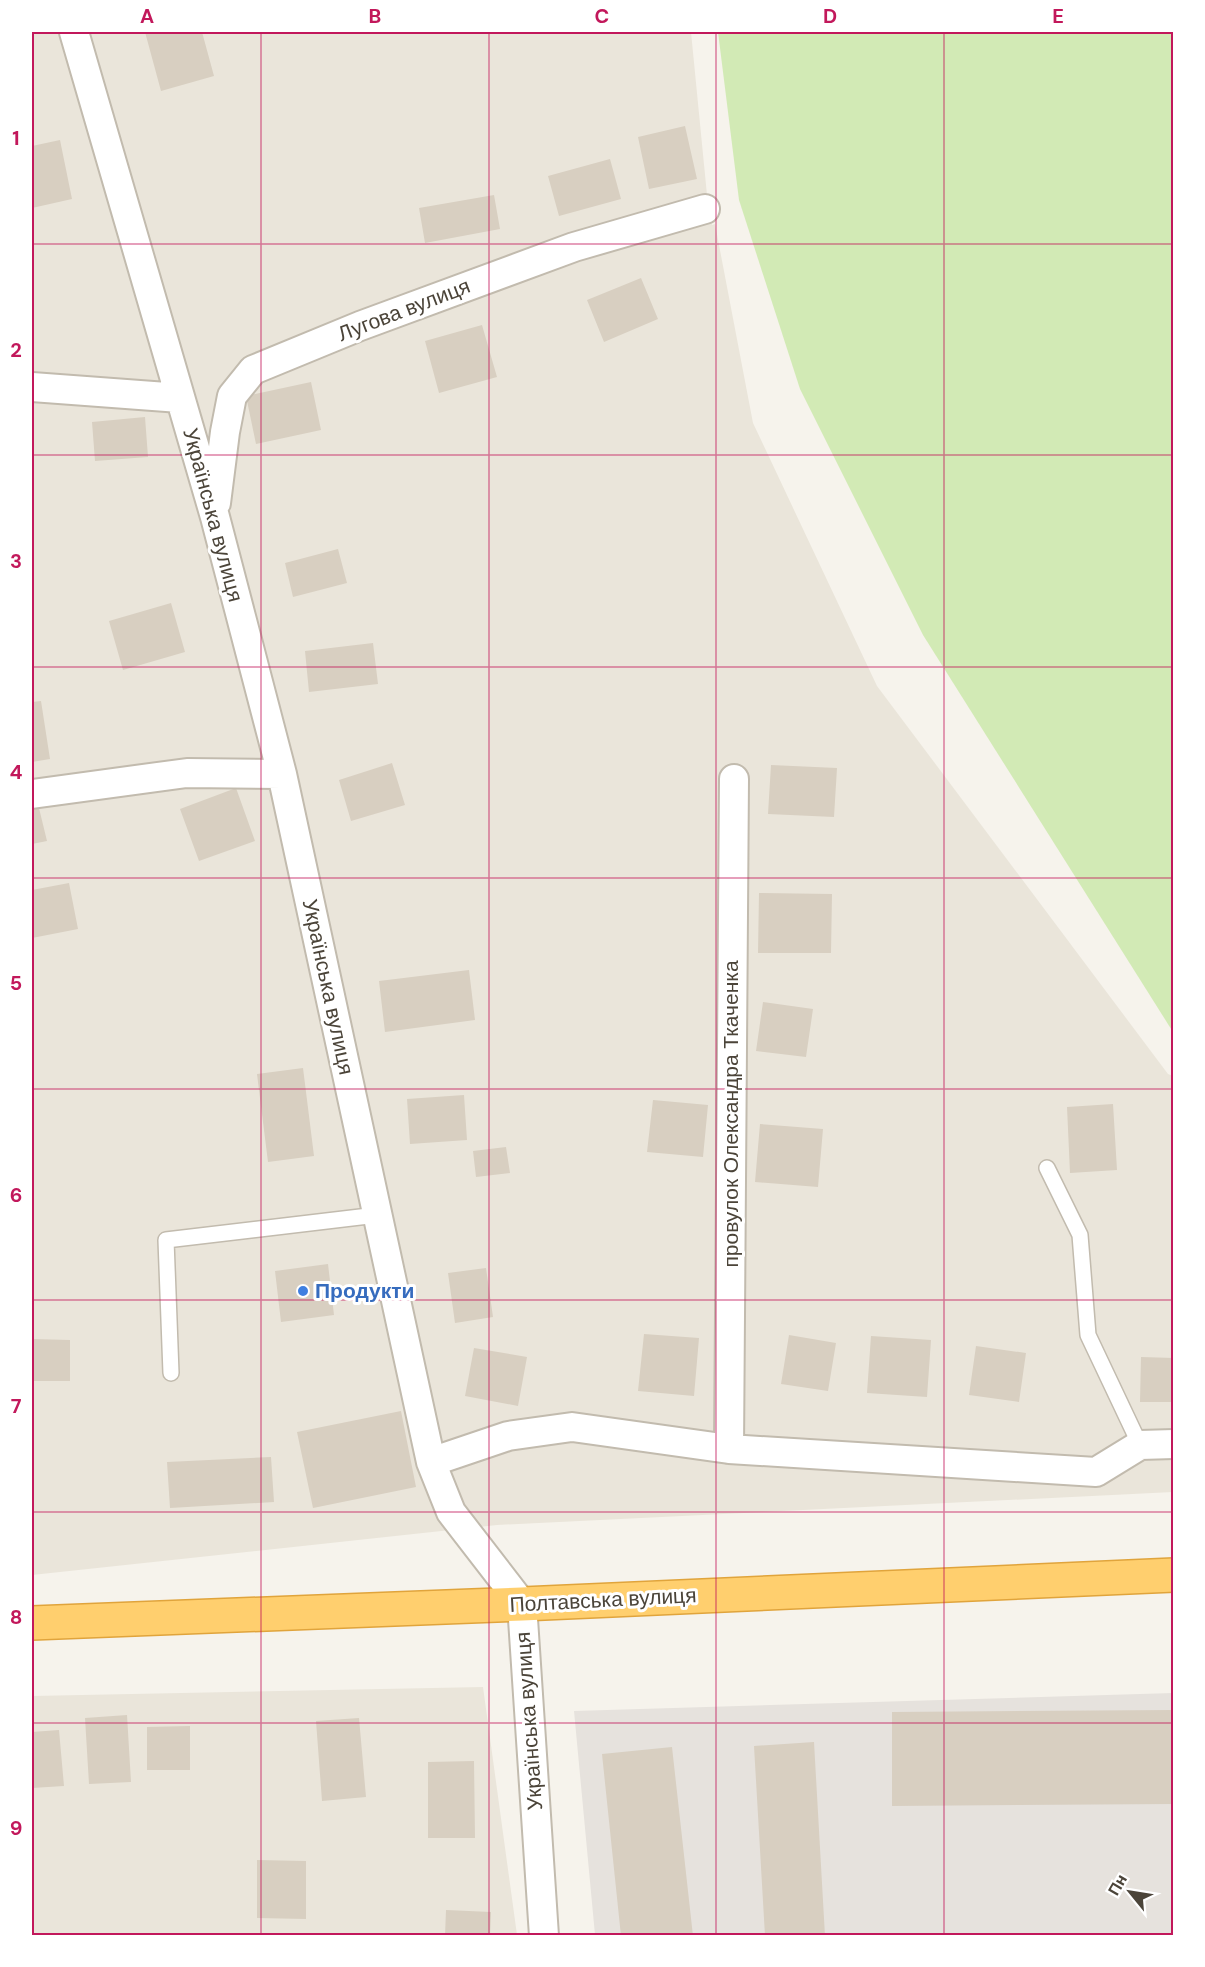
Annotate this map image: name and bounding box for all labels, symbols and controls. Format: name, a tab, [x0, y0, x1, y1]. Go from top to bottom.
text: A	[140, 3, 154, 29]
text: B	[369, 3, 381, 29]
text: C	[595, 3, 609, 29]
text: D	[823, 3, 837, 29]
text: E	[1052, 3, 1064, 29]
text: 1	[12, 125, 20, 151]
street label: Лугова вулиця	[334, 272, 474, 348]
text: 2	[10, 337, 22, 363]
street label: Українська вулиця	[176, 425, 250, 605]
text: 3	[10, 548, 22, 574]
text: 4	[10, 759, 23, 785]
street label: Українська вулиця	[296, 897, 360, 1077]
street label: провулок Олександра Ткаченка	[717, 960, 745, 1268]
text: 5	[10, 970, 22, 996]
text: 6	[10, 1182, 22, 1208]
place label: Продукти	[315, 1277, 414, 1305]
marker: Продукти	[296, 1284, 310, 1298]
text: 7	[11, 1393, 22, 1419]
street label: Полтавська вулиця	[509, 1581, 697, 1619]
text: 8	[10, 1604, 22, 1630]
street label: Українська вулиця	[509, 1631, 549, 1811]
text: 9	[10, 1815, 22, 1841]
north arrow	[1100, 1862, 1160, 1922]
text: Пн	[1103, 1870, 1132, 1899]

